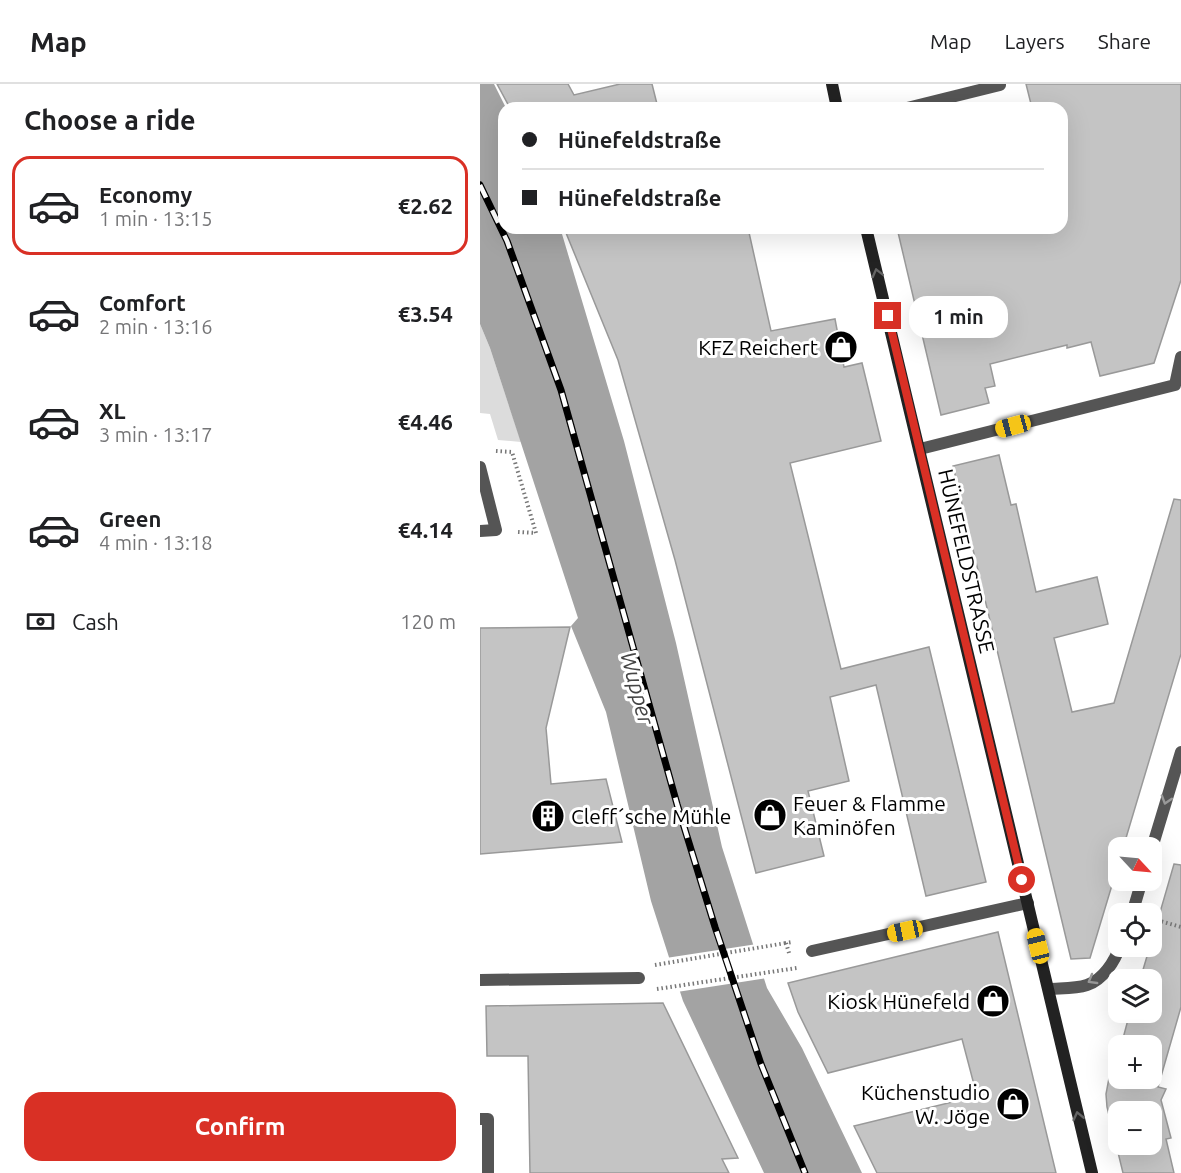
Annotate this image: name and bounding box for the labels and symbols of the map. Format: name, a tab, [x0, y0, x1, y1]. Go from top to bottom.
one-way arrow	[872, 268, 885, 278]
callout: 1 min	[909, 295, 1008, 337]
route end	[874, 302, 901, 329]
shop icon: KFZ Reichert	[823, 329, 859, 365]
place label: KFZ Reichert	[698, 335, 818, 359]
car	[993, 413, 1033, 439]
street label: HÜNEFELDSTRASSE	[934, 467, 1000, 655]
water label: Wupper	[616, 649, 660, 728]
place label: Feuer & Flamme Kaminöfen	[793, 791, 946, 839]
one-way arrow	[1161, 794, 1174, 805]
shop icon: Feuer & Flamme Kaminöfen	[752, 797, 788, 833]
building icon: Cleff´sche Mühle	[530, 798, 566, 834]
place label: Cleff´sche Mühle	[571, 804, 731, 828]
north arrow	[1108, 837, 1162, 891]
route start	[1008, 866, 1035, 893]
car	[886, 918, 924, 944]
car	[1025, 926, 1051, 966]
one-way arrow	[1088, 973, 1098, 985]
shop icon: Kiosk Hünefeld	[975, 983, 1011, 1019]
place label: Kiosk Hünefeld	[827, 989, 970, 1013]
place label: Küchenstudio W. Jöge	[861, 1080, 990, 1128]
shop icon: Küchenstudio W. Jöge	[995, 1086, 1031, 1122]
one-way arrow	[1073, 1111, 1086, 1121]

